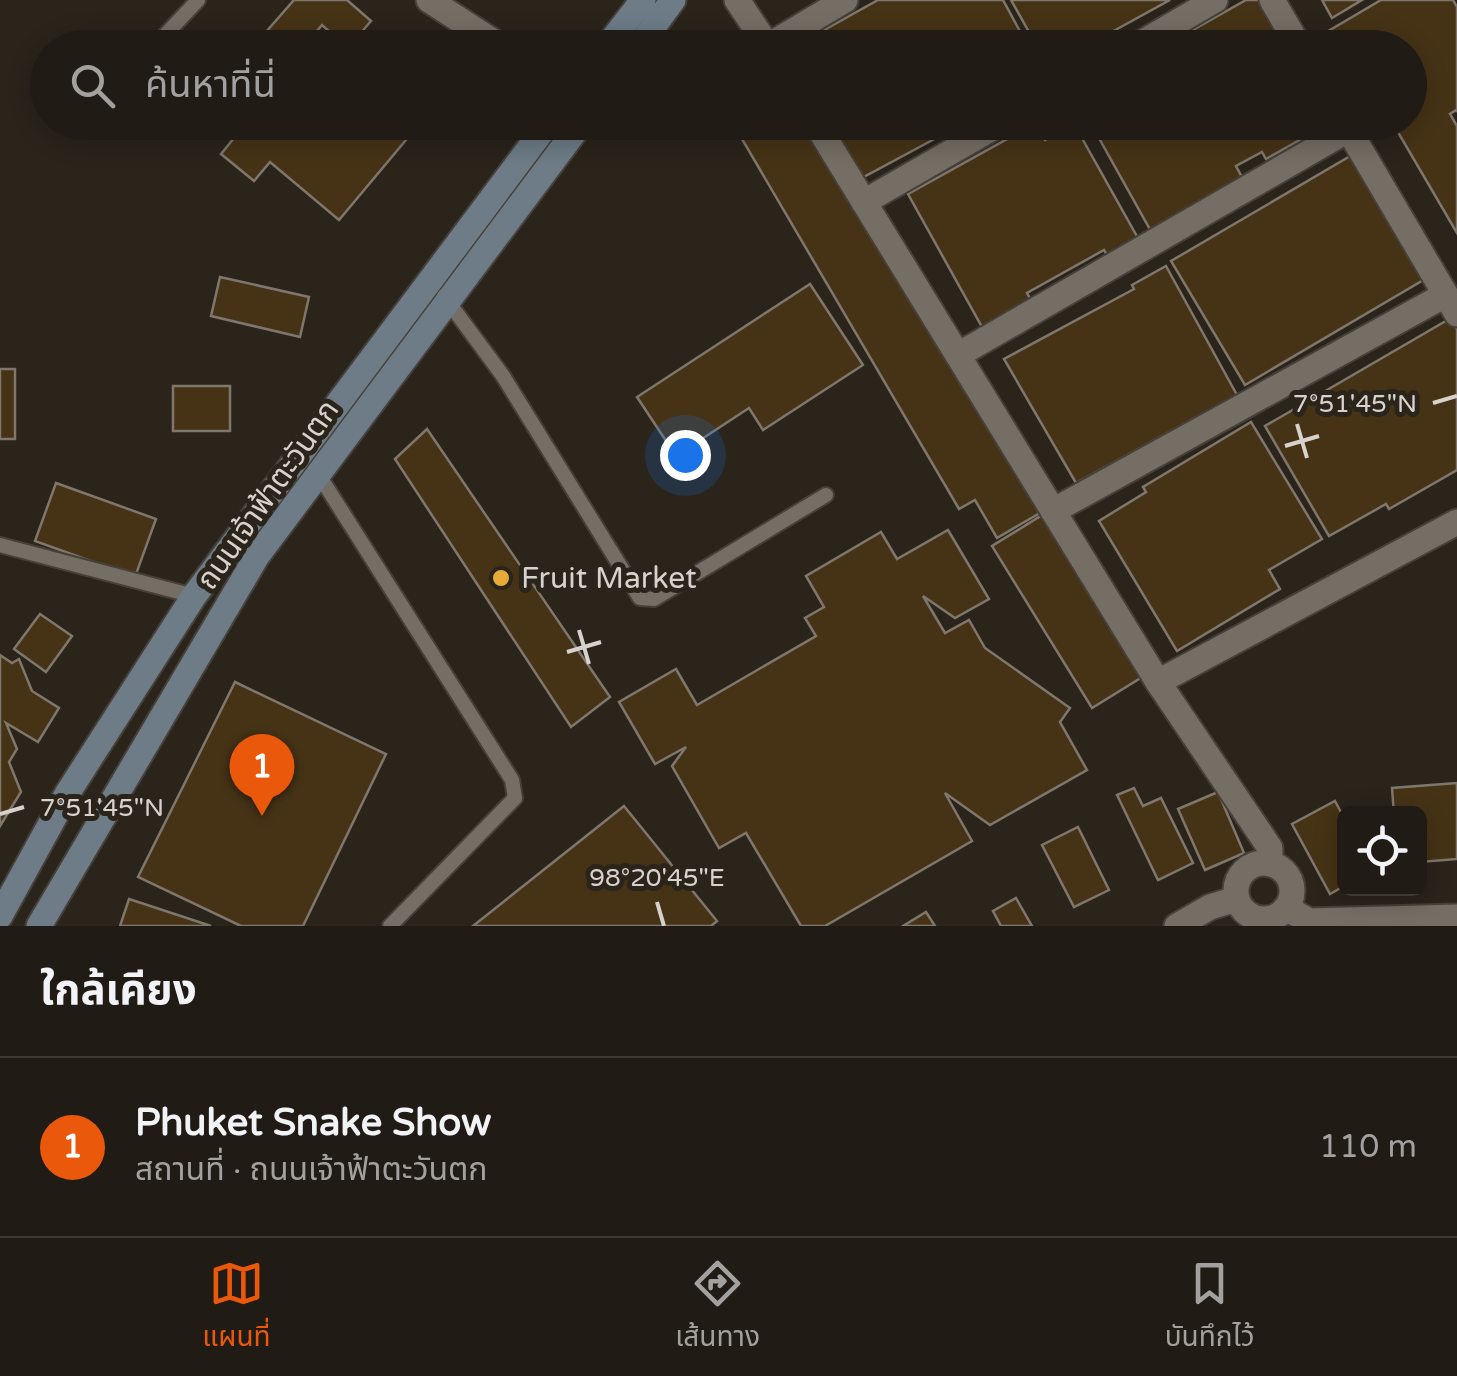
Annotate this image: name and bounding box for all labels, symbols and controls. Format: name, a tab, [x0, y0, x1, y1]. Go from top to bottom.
search box	[30, 30, 1427, 140]
icon: search	[65, 58, 120, 113]
text: ค้นหาที่นี่	[145, 62, 276, 108]
text: 7°51'45"N	[1293, 389, 1417, 419]
street label: ถนนเจ้าฟ้าตะวันตก	[189, 393, 347, 597]
your location	[660, 430, 711, 481]
place label: Fruit Market	[521, 560, 697, 597]
marker: Fruit Market	[490, 567, 512, 589]
pin: 1	[230, 734, 294, 816]
text: 7°51'45"N	[40, 793, 164, 823]
map controls	[1337, 806, 1427, 896]
button: locate	[1337, 806, 1427, 896]
text: 98°20'45"E	[589, 863, 725, 893]
text: ใกล้เคียง	[40, 965, 197, 1016]
text: Phuket Snake Show	[135, 1100, 491, 1146]
text: 1	[62, 1128, 83, 1166]
text: 110 m	[1319, 1128, 1417, 1166]
text: สถานที่ · ถนนเจ้าฟ้าตะวันตก	[135, 1151, 488, 1189]
tab: แผนที่	[202, 1256, 271, 1359]
tab: เส้นทาง	[675, 1256, 760, 1359]
tab: บันทึกไว้	[1165, 1256, 1255, 1359]

